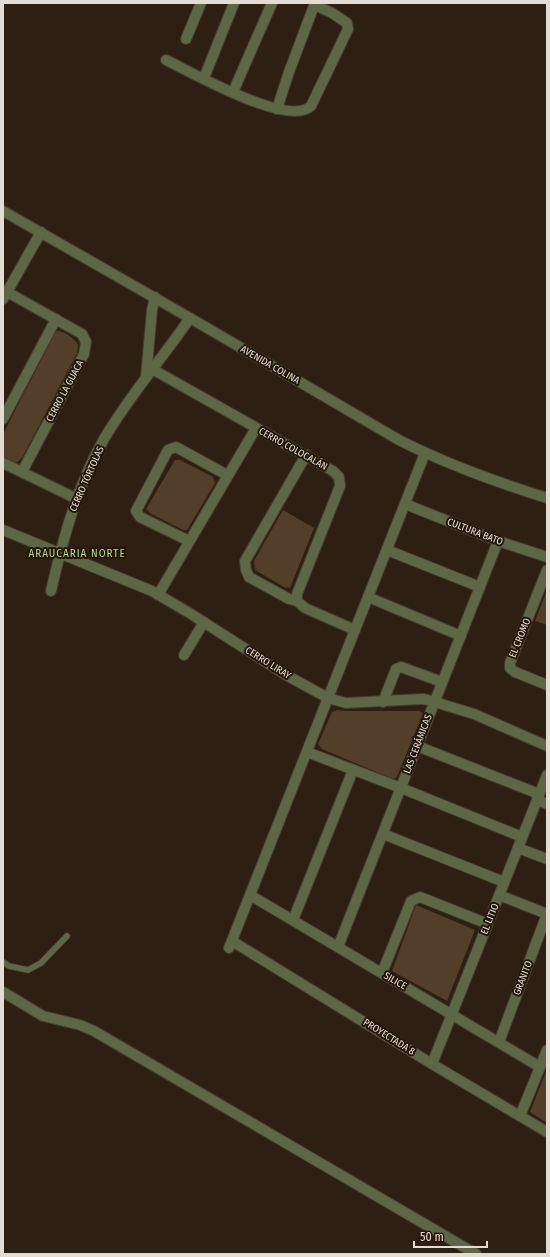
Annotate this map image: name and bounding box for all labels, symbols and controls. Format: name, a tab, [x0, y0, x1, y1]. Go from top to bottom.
street label: AVENIDA COLINA	[238, 343, 302, 387]
street label: CERRO LA GUACA	[44, 357, 87, 424]
street label: CERRO COLOCALÁN	[257, 423, 330, 473]
street label: CERRO TÓRTOLAS	[65, 444, 107, 514]
street label: CULTURA BATO	[445, 516, 505, 548]
district label: ARAUCARIA NORTE	[28, 547, 126, 560]
street label: EL CROMO	[507, 617, 533, 659]
street label: CERRO LIRAY	[243, 644, 293, 682]
street label: LAS CERÁMICAS	[399, 712, 435, 775]
street label: EL LITIO	[478, 902, 502, 936]
street label: GRANITO	[511, 959, 535, 997]
street label: SILICE	[381, 970, 409, 992]
street label: PROYECTADA 8	[361, 1016, 417, 1058]
scale bar	[414, 1223, 487, 1249]
text: 50 m	[420, 1230, 444, 1244]

